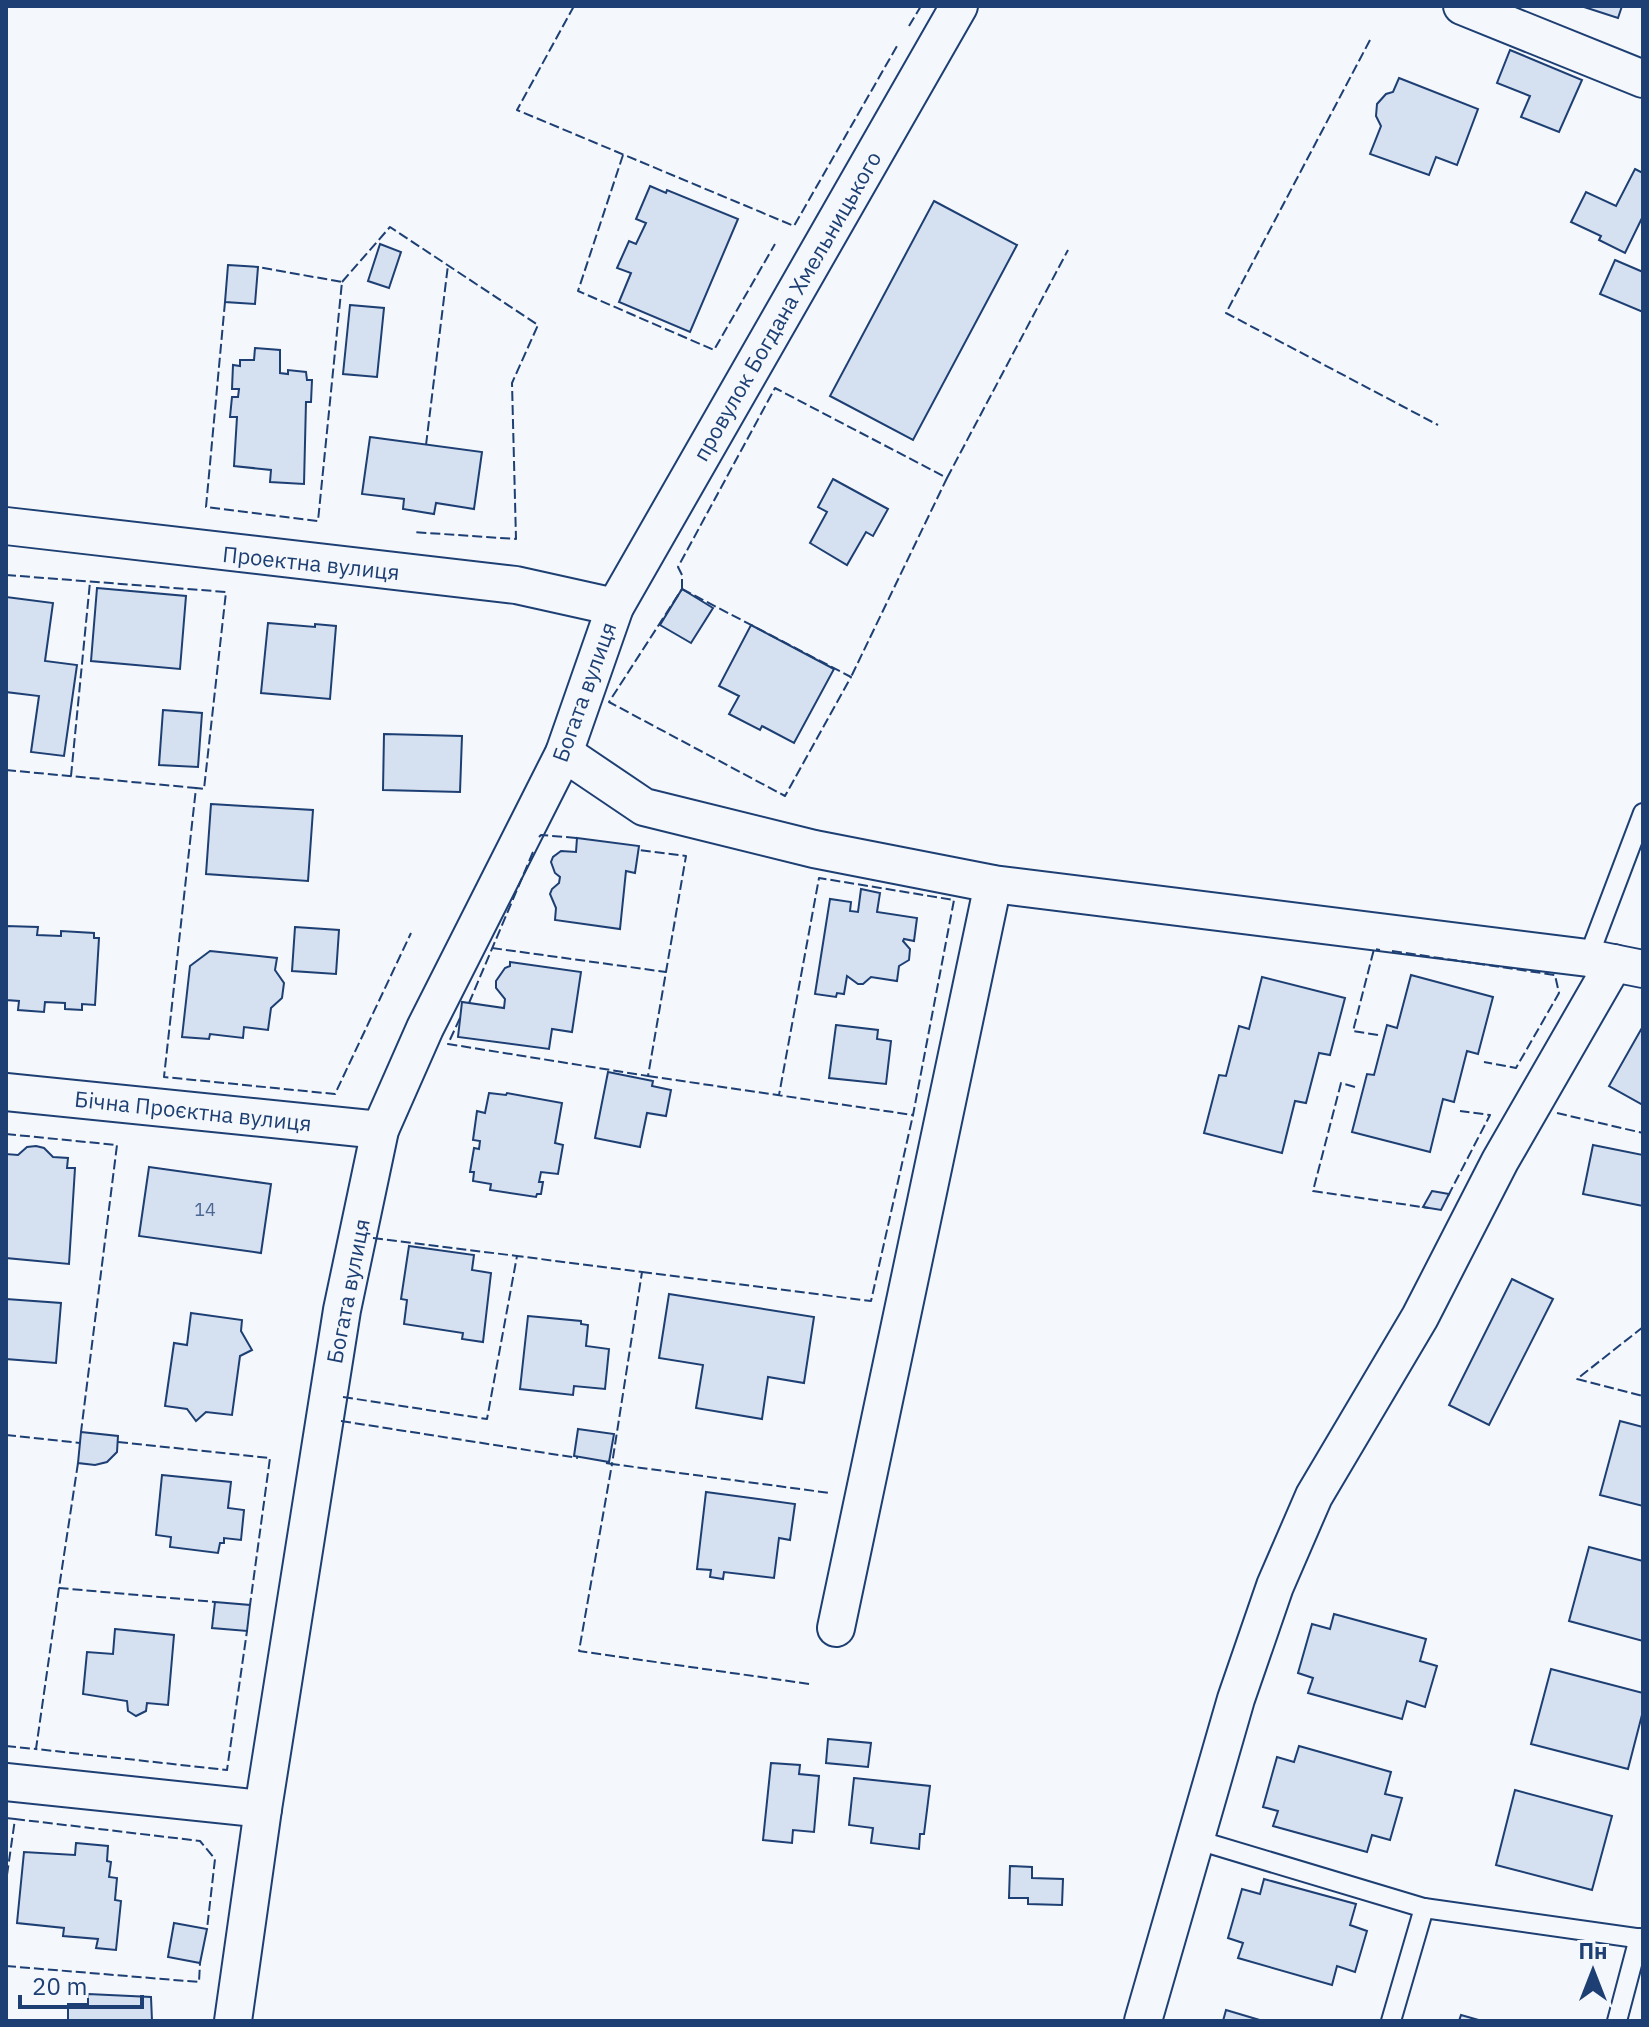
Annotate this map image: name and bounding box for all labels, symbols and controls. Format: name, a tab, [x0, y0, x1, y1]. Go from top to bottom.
street label: провулок Богдана Хмельницького	[686, 146, 887, 466]
street label: Проектна вулиця	[221, 539, 401, 586]
street label: Богата вулиця	[545, 618, 622, 766]
street label: Бічна Проєктна вулиця	[73, 1084, 313, 1137]
house number: 14	[194, 1198, 216, 1221]
street label: Богата вулиця	[319, 1216, 376, 1366]
north arrow	[1553, 1931, 1633, 2011]
text: Пн	[1578, 1936, 1608, 1965]
scale bar	[20, 1959, 142, 2009]
text: 20 m	[32, 1970, 87, 2002]

